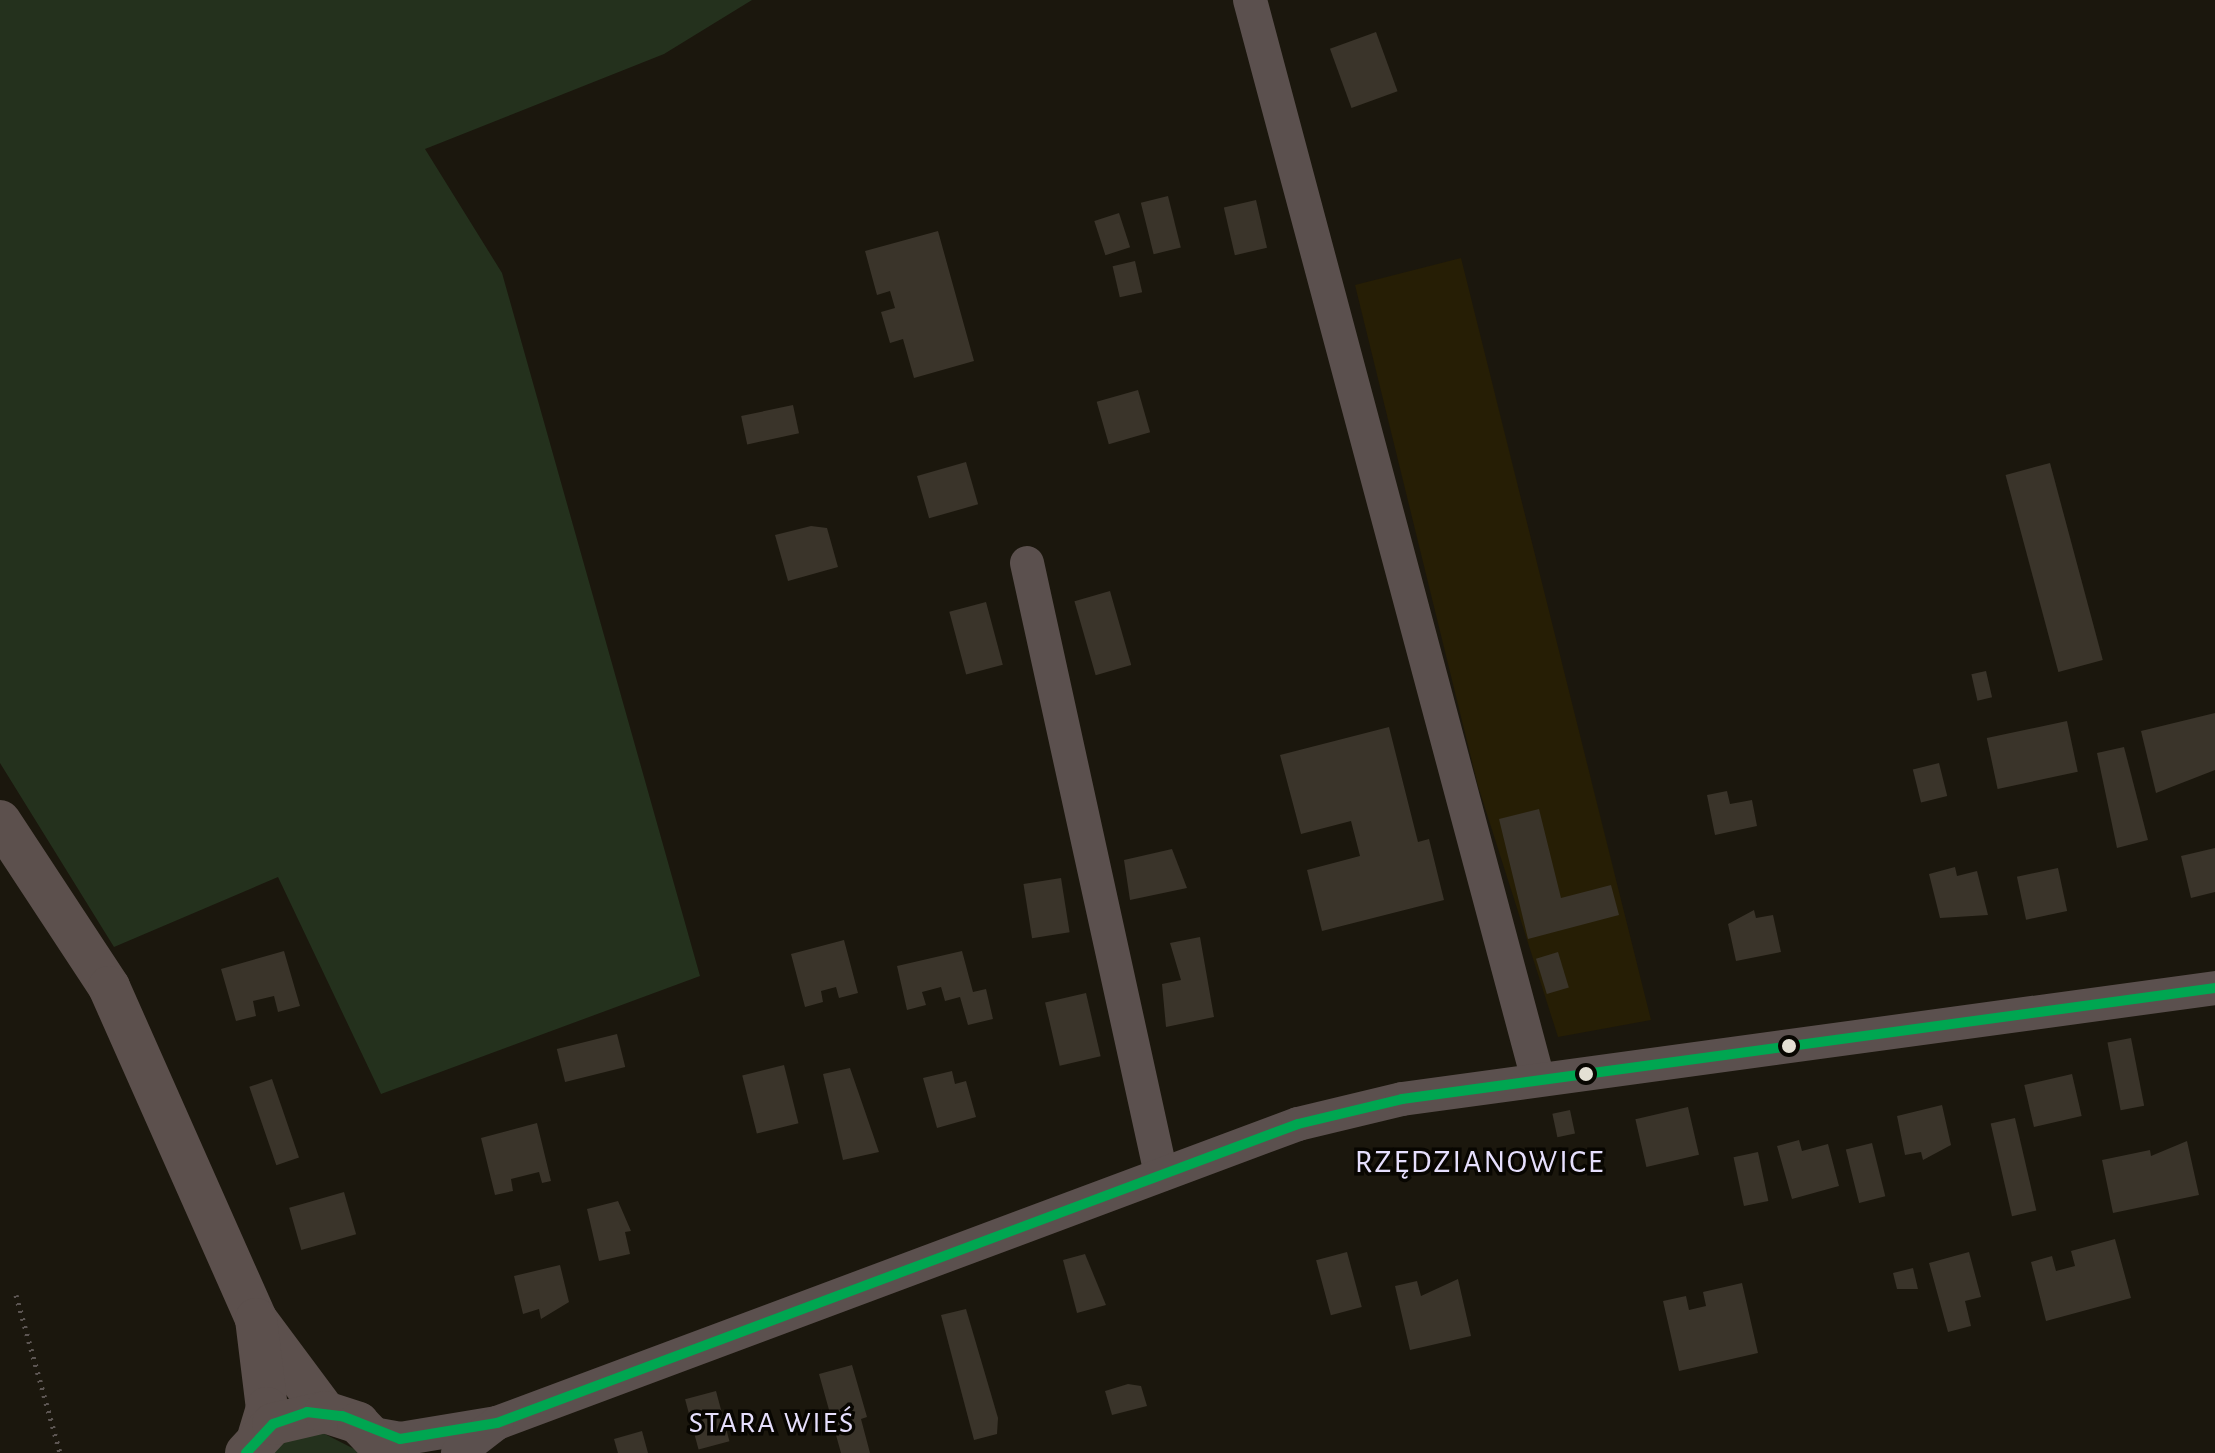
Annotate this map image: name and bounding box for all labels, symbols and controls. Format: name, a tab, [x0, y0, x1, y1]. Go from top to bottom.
unlabelled marker	[1781, 1038, 1797, 1054]
unlabelled marker	[1578, 1066, 1594, 1082]
district label: RZĘDZIANOWICE	[1355, 1143, 1605, 1181]
district label: STARA WIEŚ	[689, 1405, 855, 1441]

